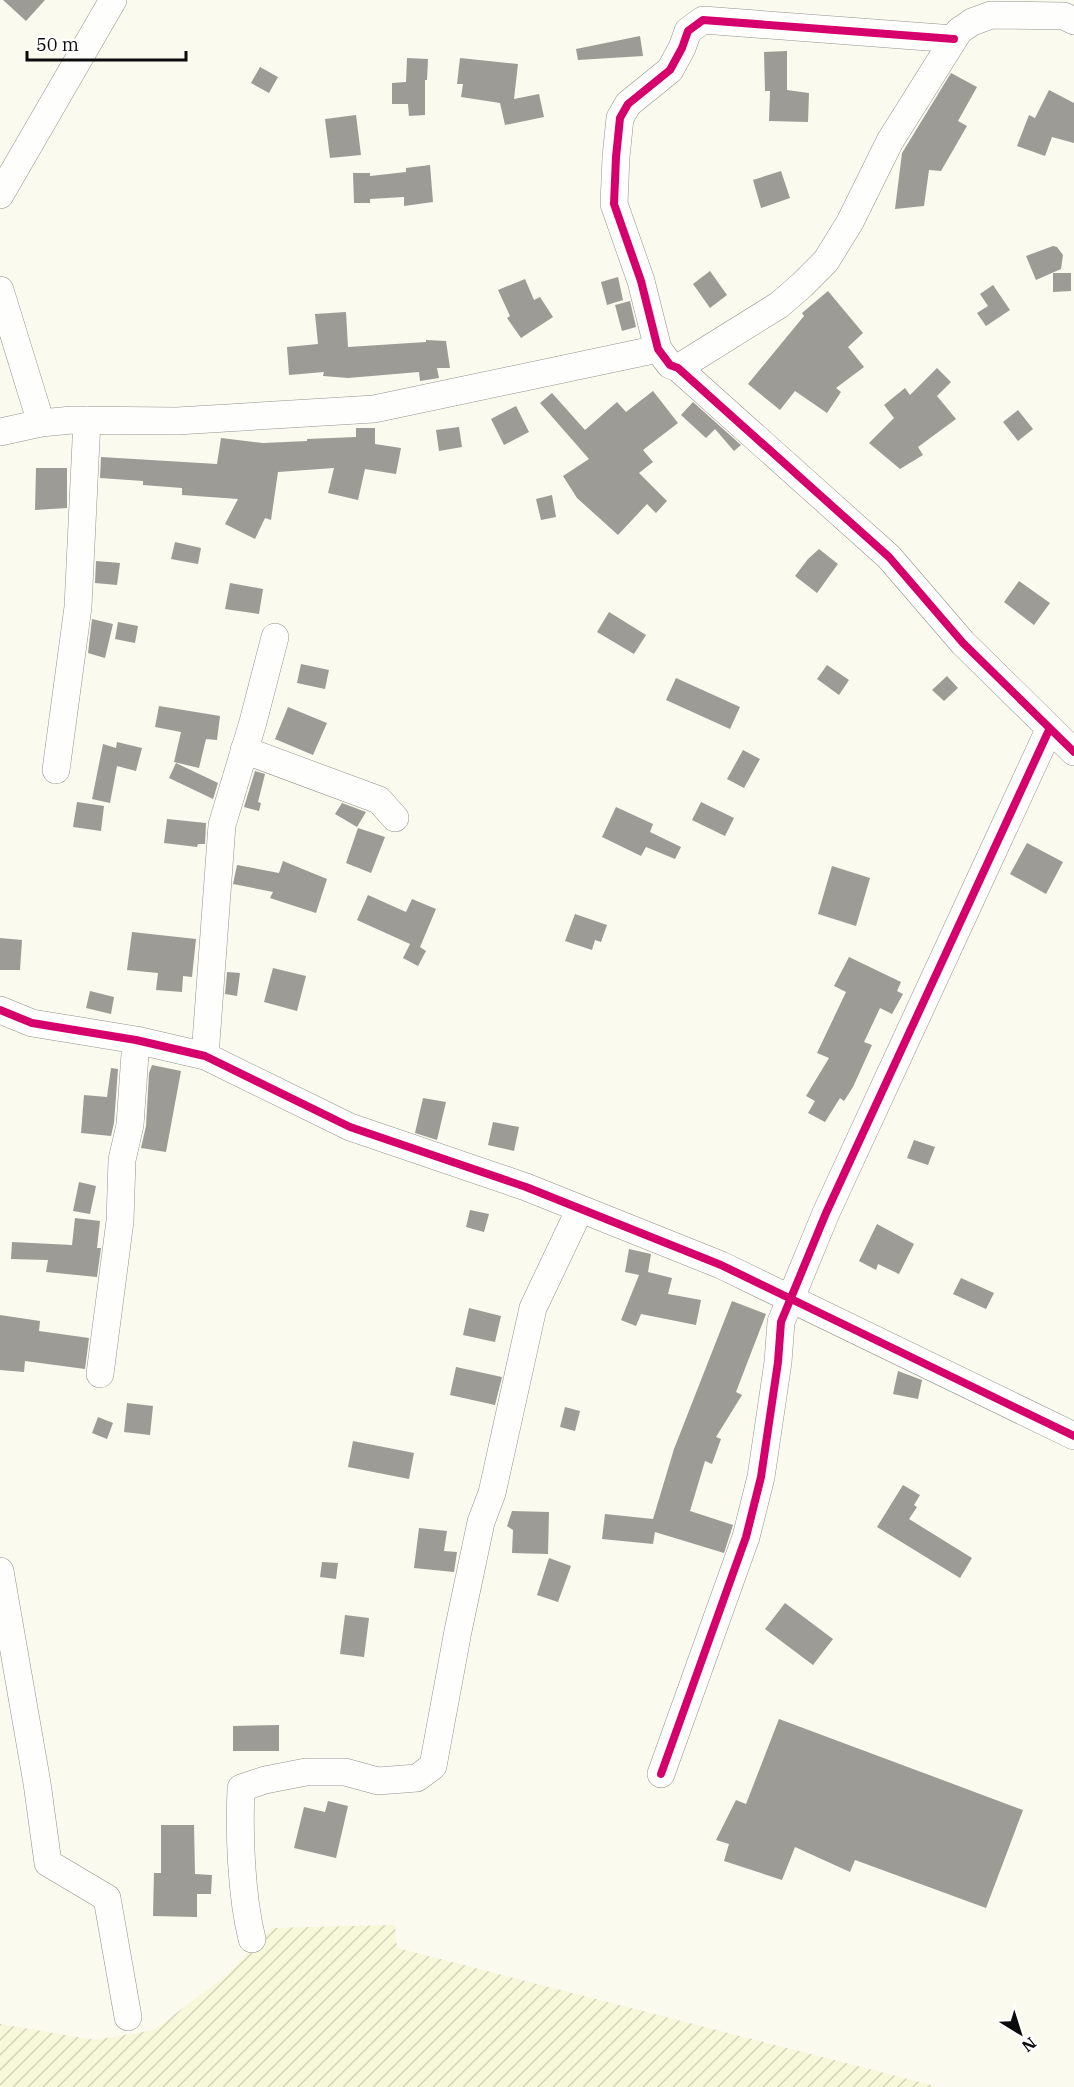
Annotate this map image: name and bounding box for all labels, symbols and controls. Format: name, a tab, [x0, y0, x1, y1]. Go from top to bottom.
scale bar	[27, 24, 186, 62]
text: 50 m	[36, 33, 79, 56]
north arrow	[990, 2003, 1050, 2063]
text: N	[1018, 2033, 1040, 2057]

